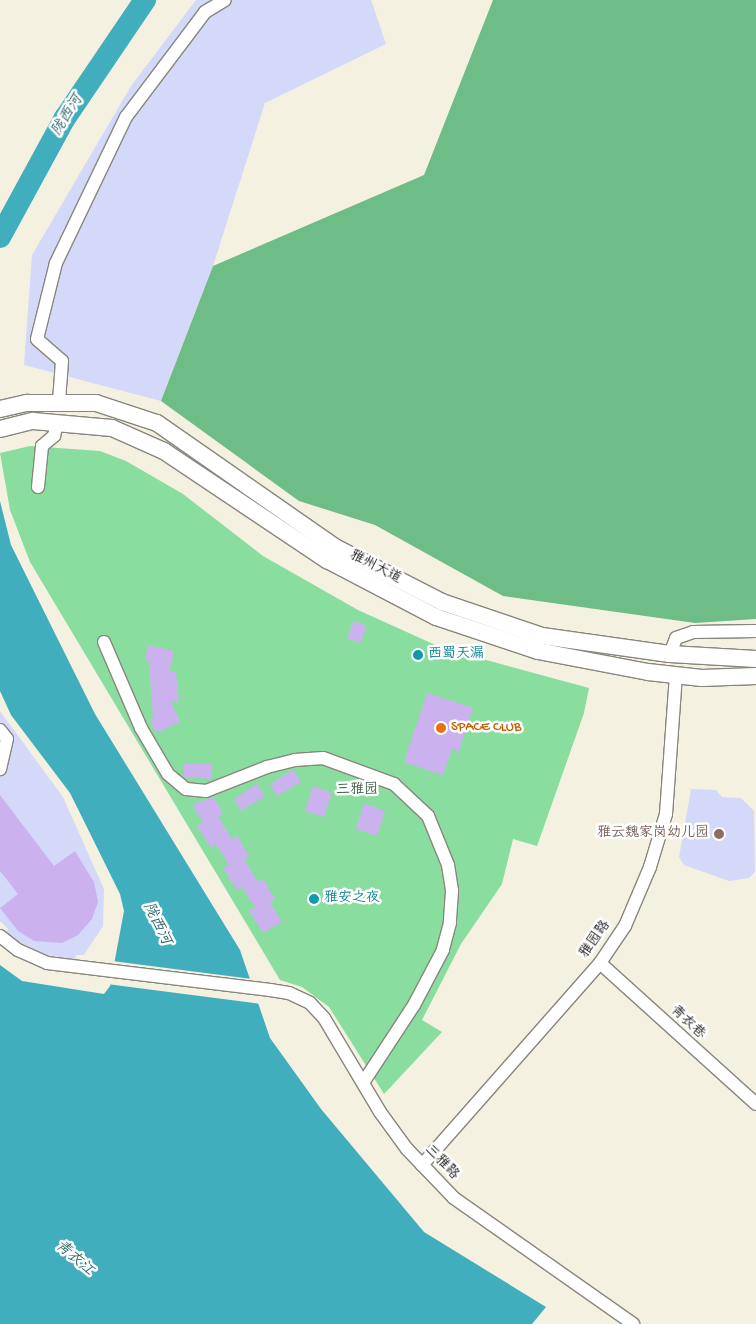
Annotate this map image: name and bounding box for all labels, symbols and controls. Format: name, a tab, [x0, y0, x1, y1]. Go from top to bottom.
water label: 陇西河	[48, 92, 88, 140]
street label: 雅州大道	[346, 548, 404, 588]
place label: 西蜀天漏	[428, 647, 484, 663]
marker: 西蜀天漏	[412, 649, 424, 661]
place label: SPACE CLUB	[451, 720, 521, 736]
marker: SPACE CLUB	[435, 722, 447, 734]
park label: 三雅园	[336, 783, 378, 799]
place label: 雅云魏家岗幼儿园	[597, 826, 709, 842]
marker: 雅云魏家岗幼儿园	[713, 828, 725, 840]
place label: 雅安之夜	[324, 891, 380, 907]
marker: 雅安之夜	[308, 893, 320, 905]
water label: 陇西河	[138, 900, 174, 948]
street label: 雅园路	[577, 918, 615, 962]
street label: 青衣巷	[666, 1003, 708, 1043]
street label: 三雅路	[420, 1142, 462, 1184]
water label: 青衣江	[51, 1237, 97, 1281]

